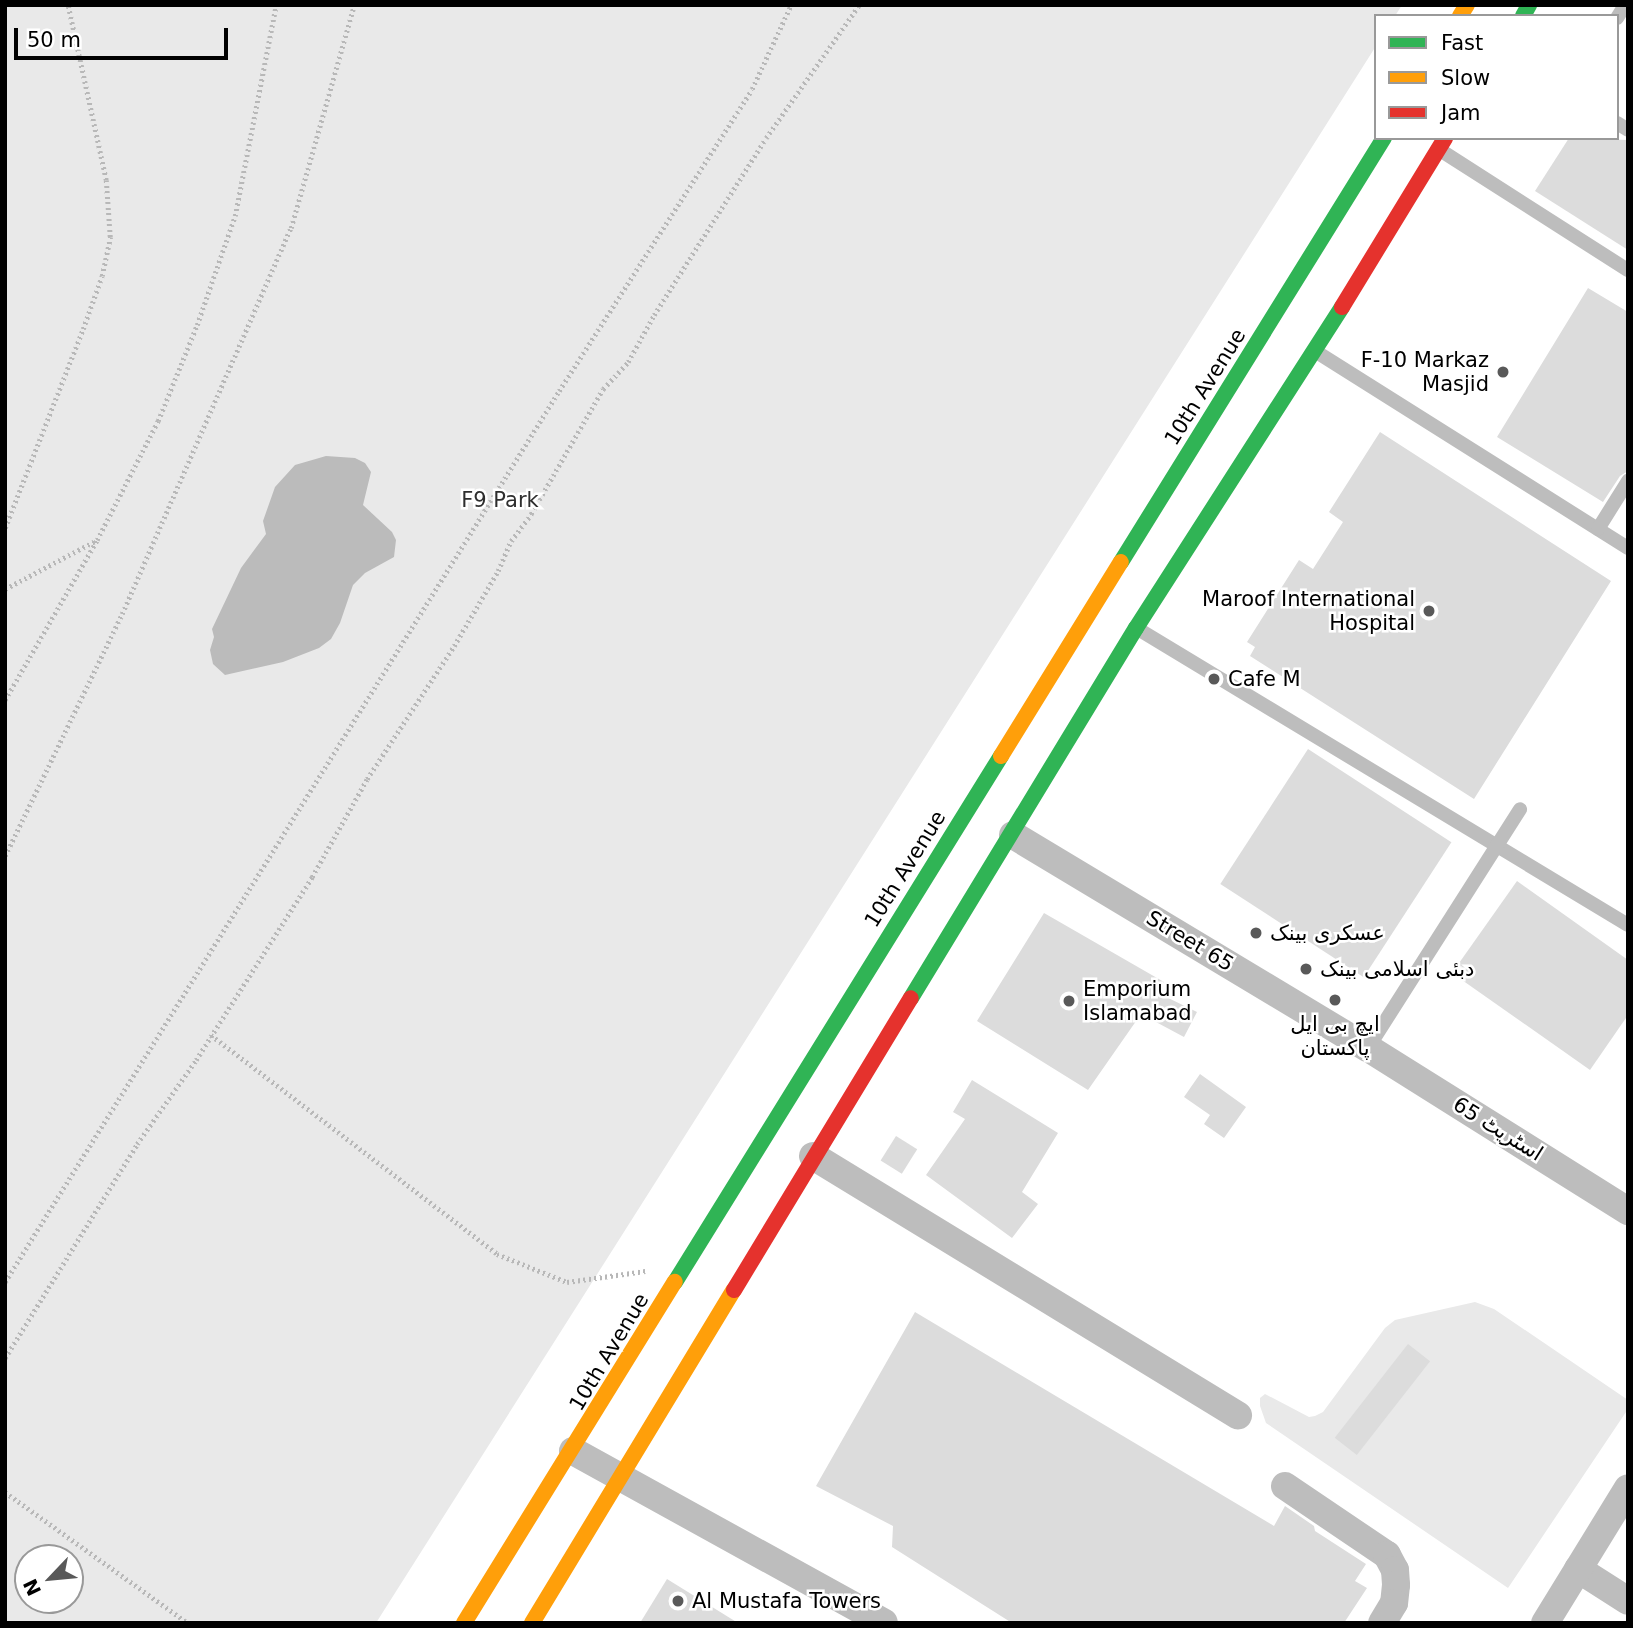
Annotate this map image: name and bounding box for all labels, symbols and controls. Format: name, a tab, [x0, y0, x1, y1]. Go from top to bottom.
scale bar	[18, 14, 231, 58]
legend	[1374, 14, 1619, 140]
text: 50 m	[27, 28, 81, 52]
text: Fast	[1441, 31, 1483, 55]
text: Slow	[1441, 66, 1490, 90]
text: Jam	[1441, 101, 1481, 125]
street label: 10th Avenue	[1159, 324, 1251, 450]
place label: F-10 Markaz Masjid	[1361, 347, 1489, 397]
marker: F-10 Markaz Masjid	[1495, 364, 1511, 380]
park label: F9 Park	[461, 487, 539, 513]
place label: Maroof International Hospital	[1202, 586, 1415, 636]
marker: Maroof International Hospital	[1421, 603, 1437, 619]
place label: Cafe M	[1228, 666, 1301, 692]
marker: Cafe M	[1206, 671, 1222, 687]
street label: 10th Avenue	[859, 806, 951, 932]
street label: Street 65	[1142, 905, 1238, 977]
place label: عسکری بینک	[1270, 920, 1385, 946]
marker: عسکری بینک	[1248, 925, 1264, 941]
place label: دبئی اسلامی بینک	[1320, 956, 1474, 982]
marker: دبئی اسلامی بینک	[1298, 961, 1314, 977]
place label: Emporium Islamabad	[1083, 976, 1192, 1026]
marker: ایچ بی ایل پاکستان	[1327, 992, 1343, 1008]
marker: Emporium Islamabad	[1061, 993, 1077, 1009]
place label: ایچ بی ایل پاکستان	[1290, 1011, 1380, 1061]
street label: اسٹریٹ 65	[1448, 1091, 1548, 1167]
street label: 10th Avenue	[564, 1289, 654, 1415]
north arrow	[14, 1544, 84, 1614]
text: N	[19, 1575, 45, 1599]
place label: Al Mustafa Towers	[692, 1588, 881, 1614]
marker: Al Mustafa Towers	[670, 1593, 686, 1609]

